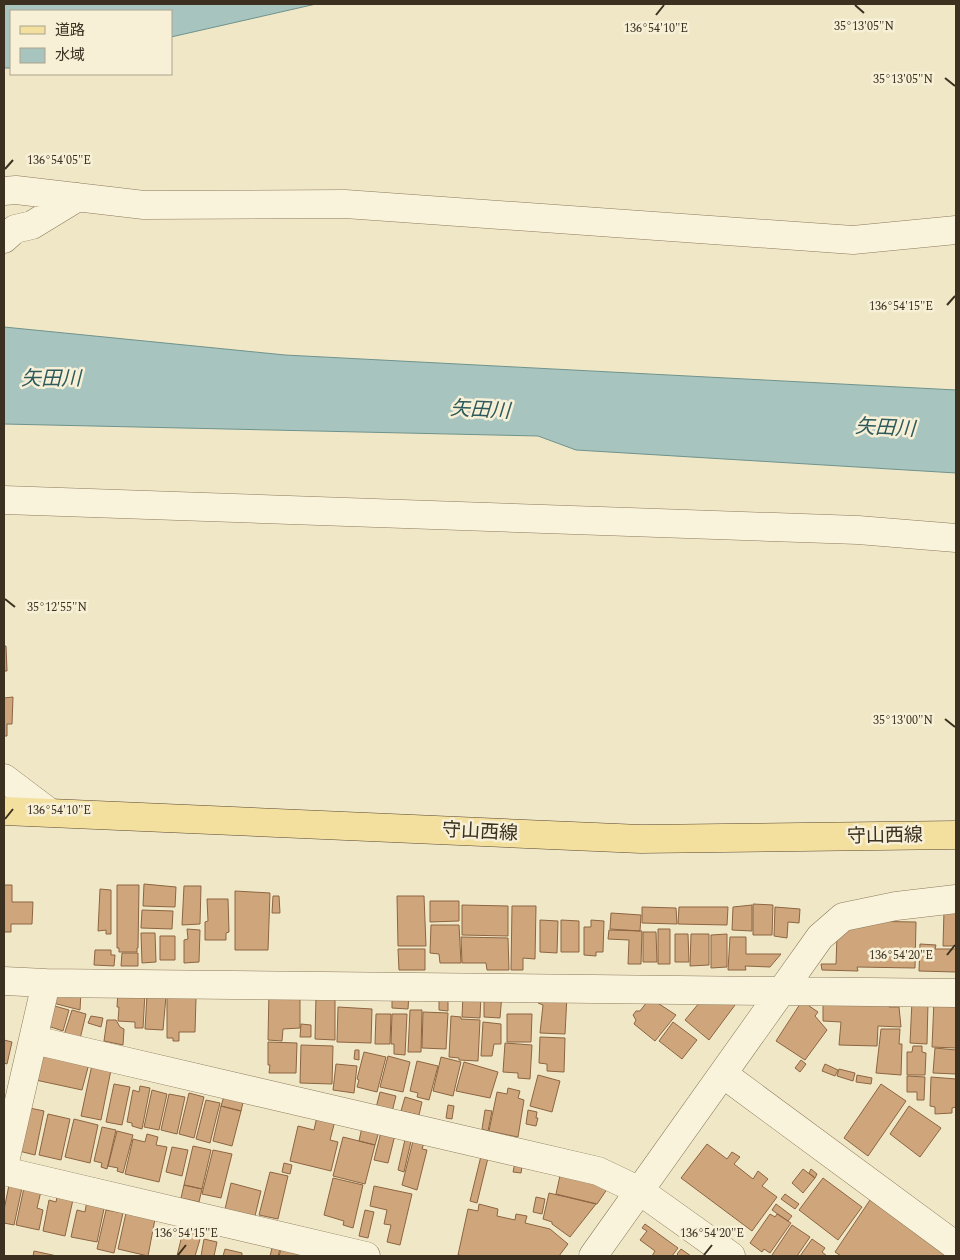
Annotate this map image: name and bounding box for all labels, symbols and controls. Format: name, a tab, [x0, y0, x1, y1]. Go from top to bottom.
legend	[10, 10, 172, 75]
text: 35°13'05"N	[834, 17, 894, 36]
text: 道路	[55, 19, 85, 42]
text: 136°54'10"E	[624, 19, 688, 38]
text: 水域	[55, 44, 85, 67]
text: 35°13'05"N	[873, 70, 933, 89]
text: 136°54'05"E	[27, 151, 91, 170]
text: 136°54'15"E	[869, 297, 933, 316]
water label: 矢田川	[21, 364, 83, 394]
water label: 矢田川	[449, 393, 513, 427]
water label: 矢田川	[854, 411, 918, 445]
text: 35°12'55"N	[27, 598, 87, 617]
text: 35°13'00"N	[873, 711, 933, 730]
text: 136°54'10"E	[27, 801, 91, 820]
street label: 守山西線	[441, 816, 519, 848]
street label: 守山西線	[847, 821, 923, 851]
text: 136°54'20"E	[869, 946, 933, 965]
text: 136°54'15"E	[154, 1224, 218, 1243]
text: 136°54'20"E	[680, 1224, 744, 1243]

